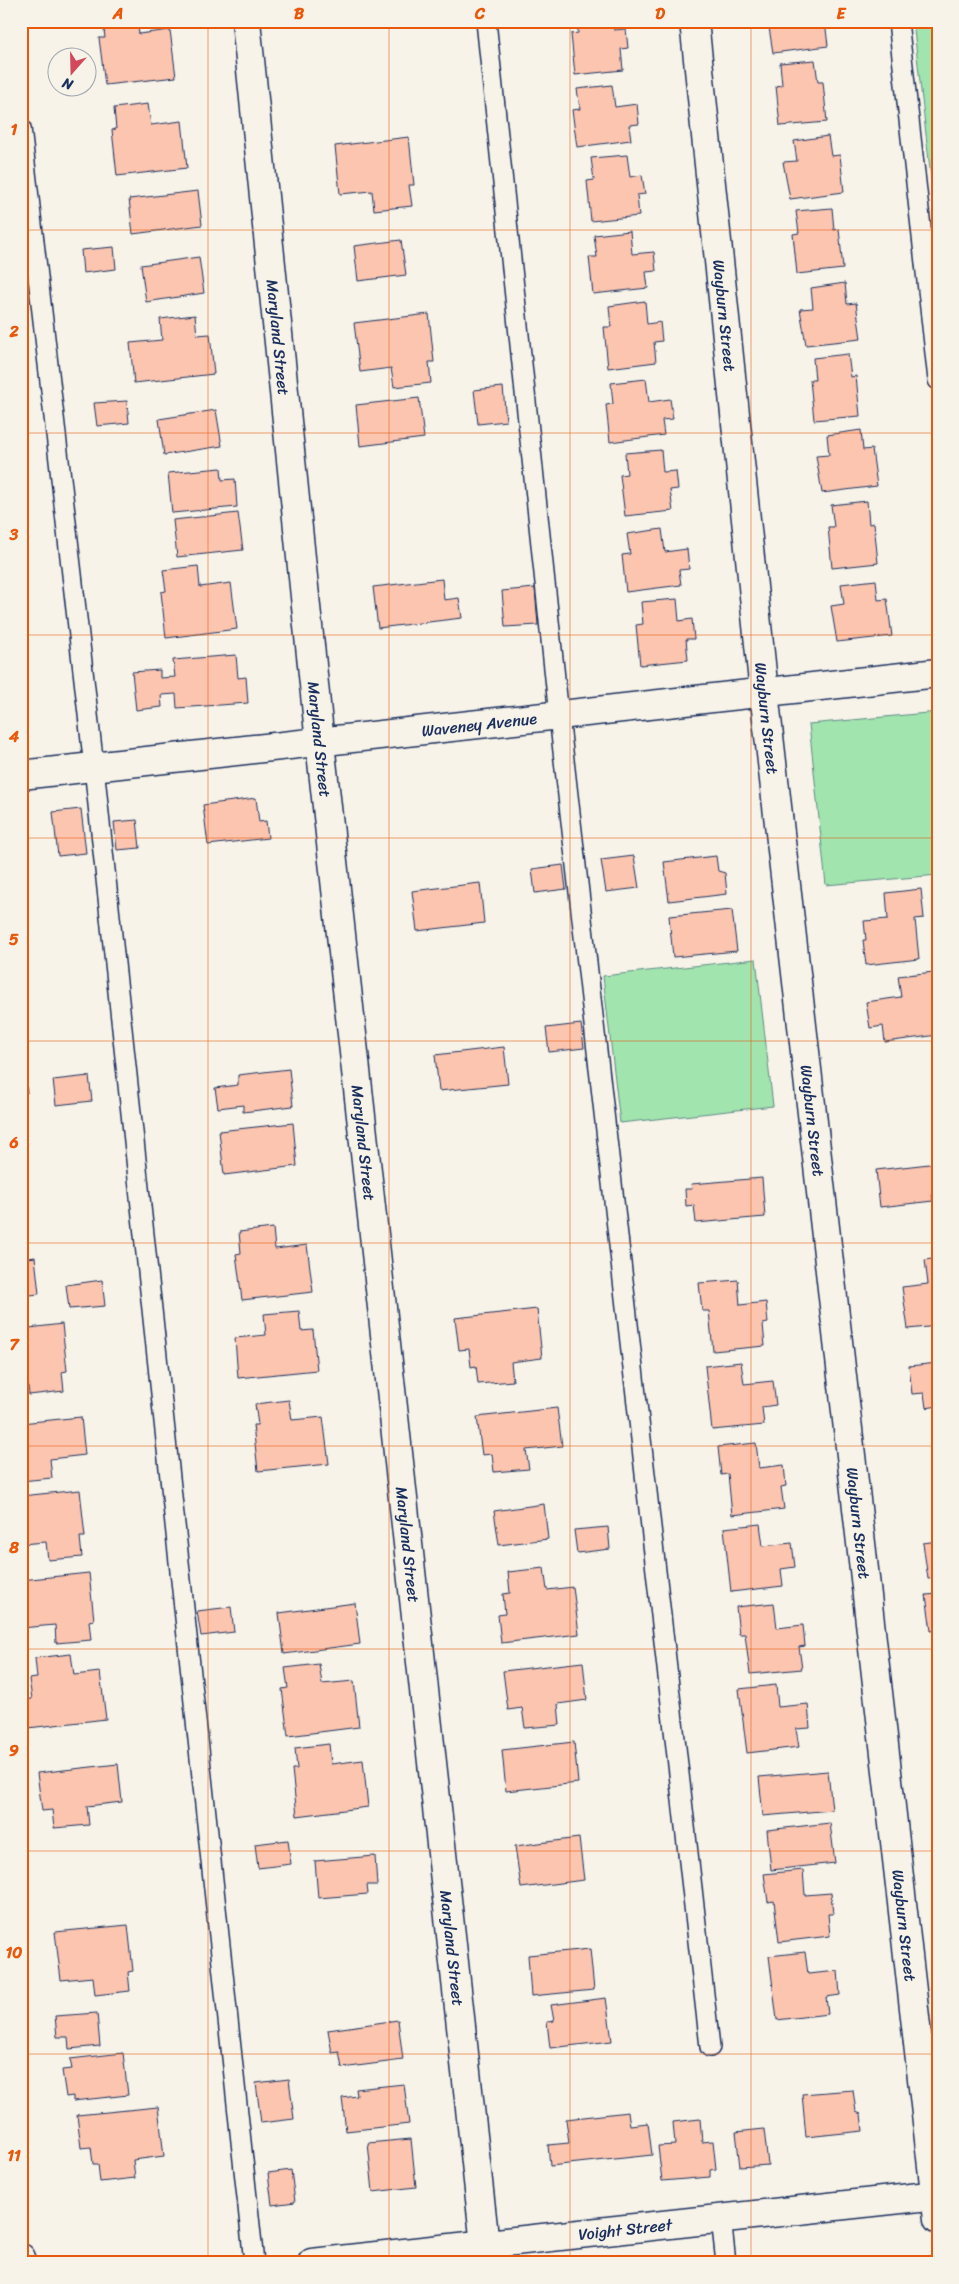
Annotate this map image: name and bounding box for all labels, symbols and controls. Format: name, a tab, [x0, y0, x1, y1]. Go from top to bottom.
text: A	[112, 0, 123, 28]
text: B	[294, 0, 305, 28]
text: C	[474, 0, 486, 28]
text: D	[655, 0, 665, 28]
text: E	[837, 0, 847, 28]
north arrow	[48, 48, 98, 98]
text: N	[59, 70, 77, 97]
text: 1	[11, 115, 18, 144]
street label: Wayburn Street	[704, 258, 745, 373]
street label: Maryland Street	[258, 278, 299, 397]
text: 2	[8, 317, 19, 346]
text: 3	[9, 520, 19, 549]
street label: Wayburn Street	[746, 661, 788, 776]
street label: Maryland Street	[299, 680, 340, 799]
street label: Waveney Avenue	[420, 703, 539, 745]
text: 4	[8, 722, 19, 751]
text: 5	[9, 925, 19, 954]
street label: Wayburn Street	[792, 1063, 834, 1178]
street label: Maryland Street	[343, 1083, 385, 1202]
text: 6	[8, 1128, 19, 1157]
text: 7	[9, 1330, 20, 1359]
street label: Wayburn Street	[838, 1466, 879, 1580]
street label: Maryland Street	[387, 1485, 429, 1604]
text: 8	[8, 1533, 19, 1562]
text: 9	[9, 1736, 19, 1765]
street label: Wayburn Street	[884, 1868, 925, 1983]
street label: Maryland Street	[432, 1889, 473, 2007]
text: 10	[6, 1938, 22, 1967]
text: 11	[7, 2141, 21, 2170]
street label: Voight Street	[577, 2209, 674, 2248]

